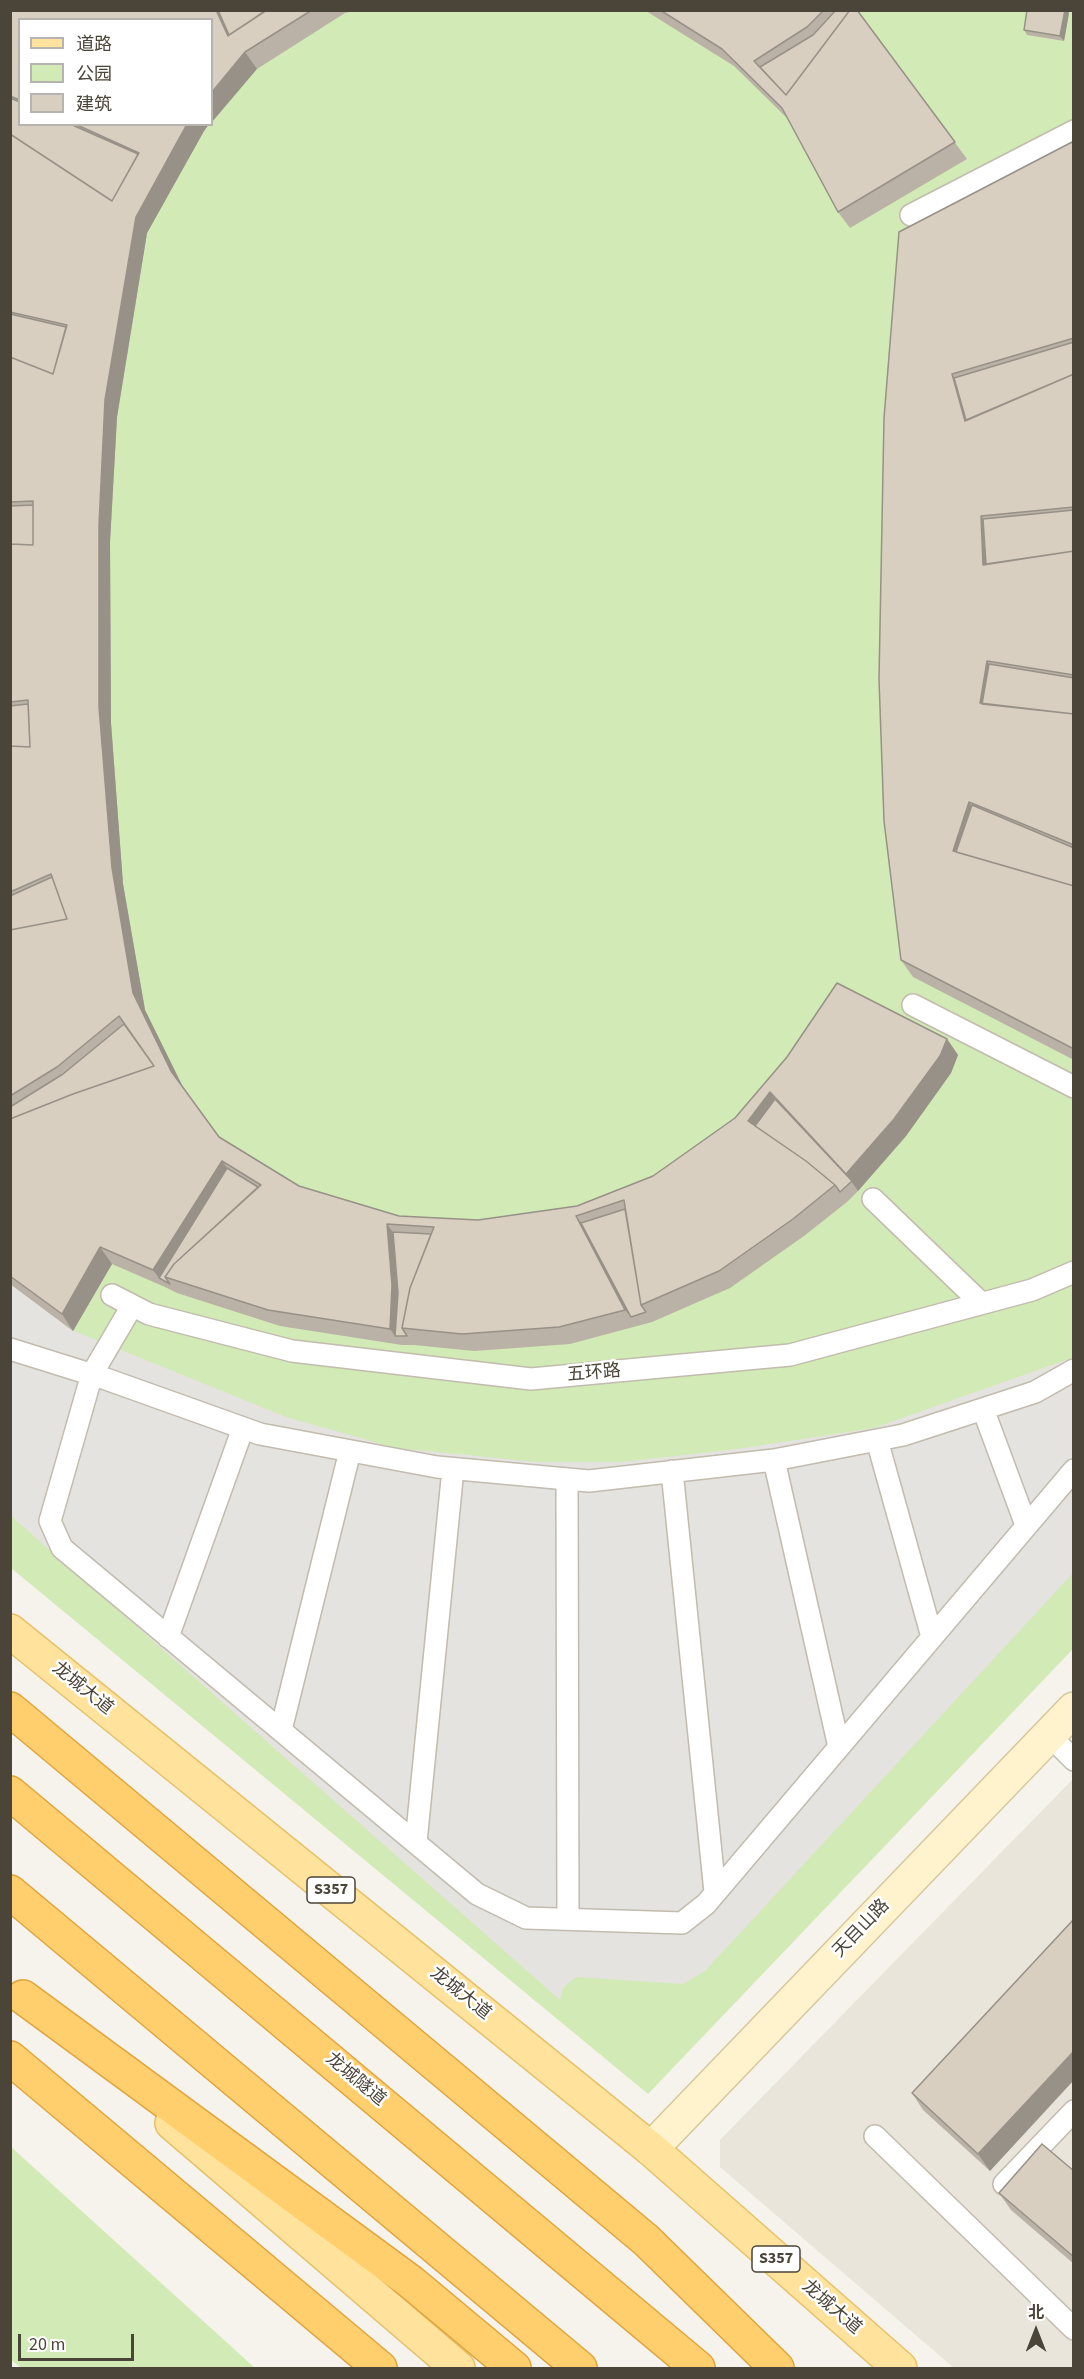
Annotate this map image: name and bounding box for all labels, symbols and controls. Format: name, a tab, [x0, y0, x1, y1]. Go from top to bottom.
legend	[18, 18, 213, 126]
text: 道路	[76, 32, 112, 57]
text: 公园	[76, 62, 112, 87]
text: 建筑	[76, 92, 112, 117]
street label: 五环路	[566, 1361, 622, 1387]
street label: 龙城大道	[47, 1658, 117, 1720]
road number: S357	[307, 1877, 355, 1903]
street label: 天目山路	[829, 1896, 895, 1962]
street label: 龙城大道	[425, 1963, 495, 2025]
street label: 龙城隧道	[320, 2049, 390, 2111]
road number: S357	[752, 2246, 800, 2272]
street label: 龙城大道	[797, 2276, 865, 2340]
north arrow	[1006, 2301, 1066, 2361]
text: 北	[1028, 2302, 1044, 2324]
scale bar	[21, 2322, 136, 2360]
text: 20 m	[29, 2332, 65, 2357]

